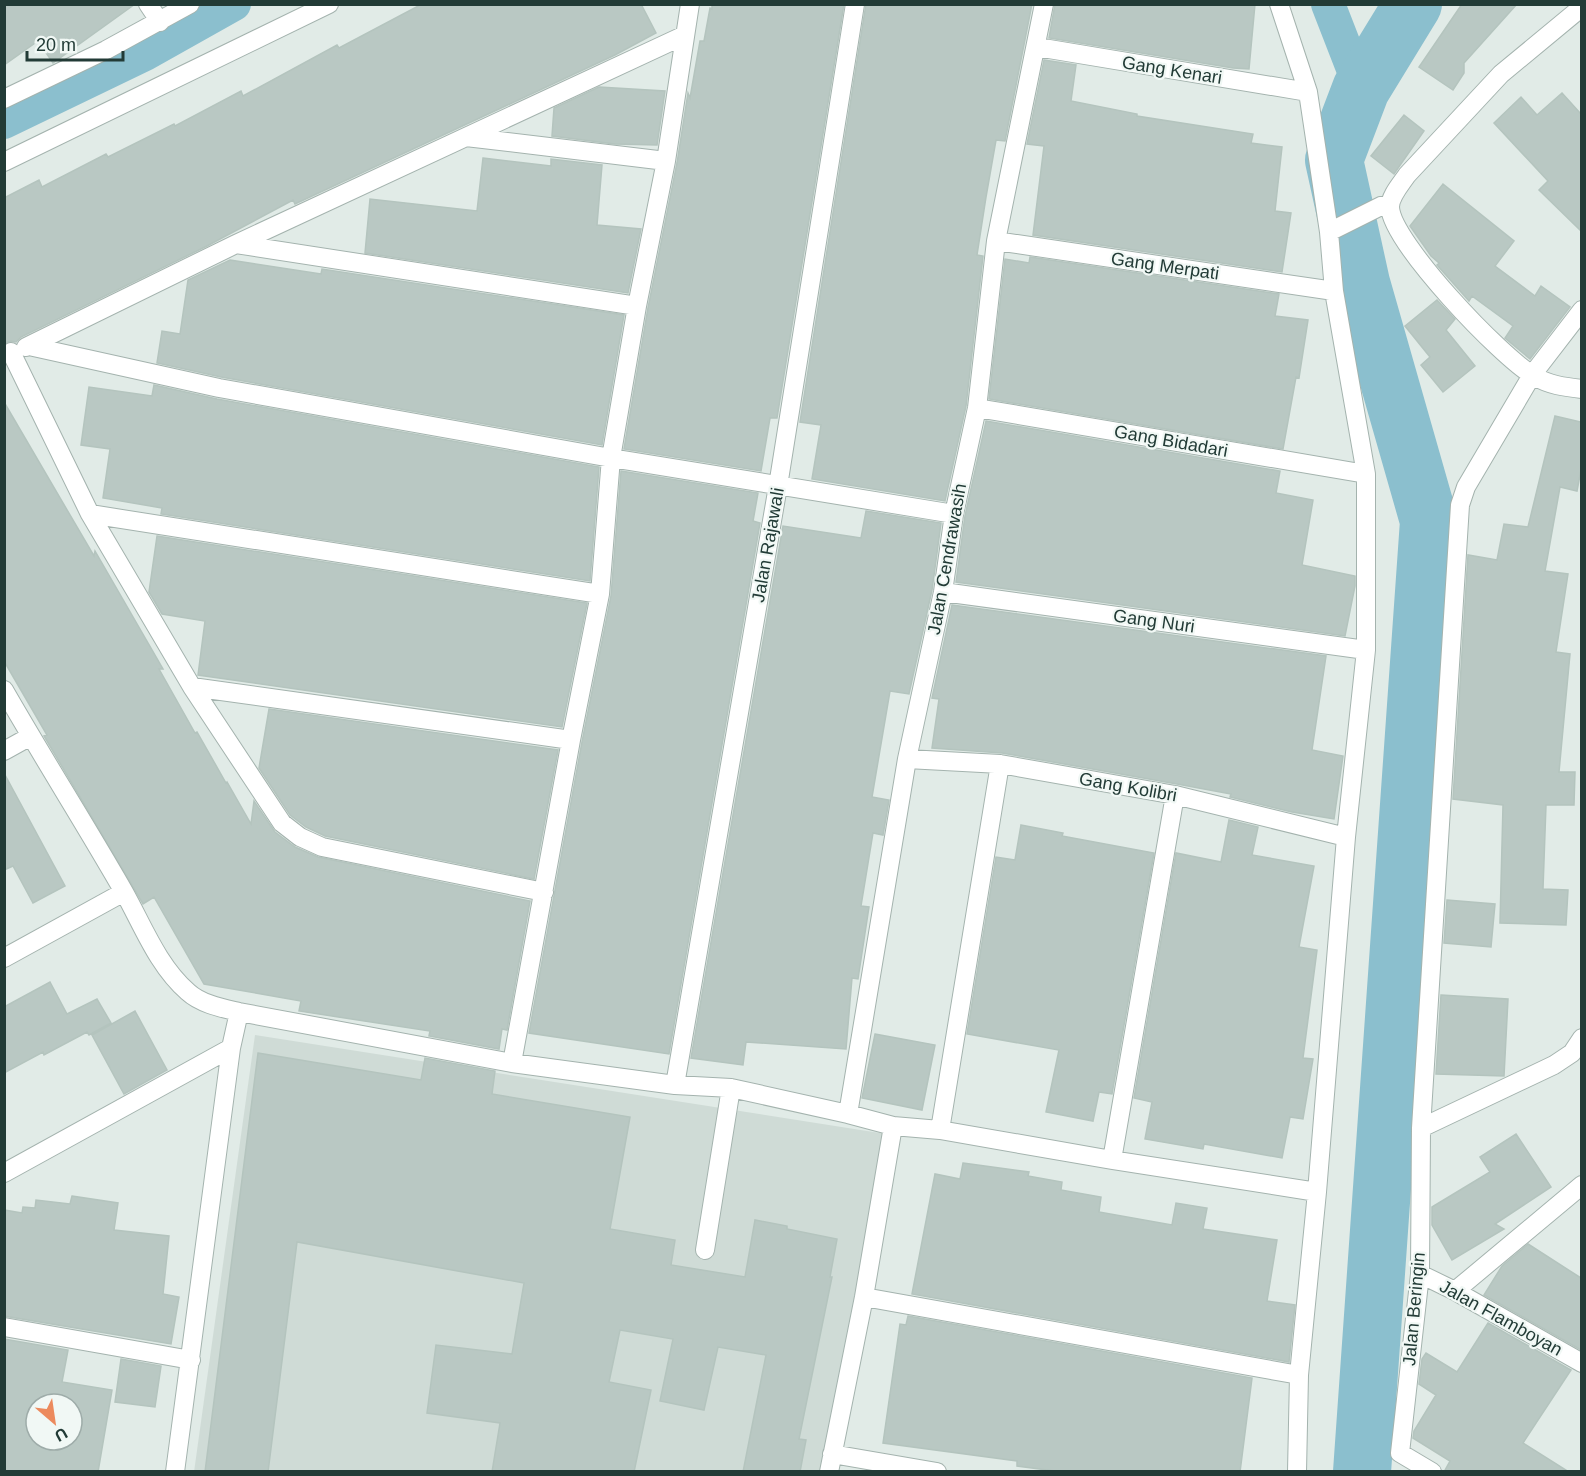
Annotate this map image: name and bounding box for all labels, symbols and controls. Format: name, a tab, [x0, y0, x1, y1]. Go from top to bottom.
scale bar	[27, 24, 123, 62]
text: 20 m	[36, 35, 76, 55]
street label: Gang Kenari	[1121, 52, 1223, 88]
street label: Gang Merpati	[1110, 249, 1220, 283]
street label: Gang Bidadari	[1113, 421, 1229, 461]
street label: Jalan Cendrawasih	[924, 482, 970, 636]
street label: Jalan Rajawali	[748, 486, 788, 604]
street label: Gang Nuri	[1112, 605, 1196, 637]
street label: Gang Kolibri	[1077, 769, 1179, 805]
street label: Jalan Beringin	[1399, 1251, 1429, 1367]
street label: Jalan Flamboyan	[1436, 1276, 1566, 1360]
north arrow	[24, 1392, 84, 1452]
text: U	[52, 1424, 70, 1445]

